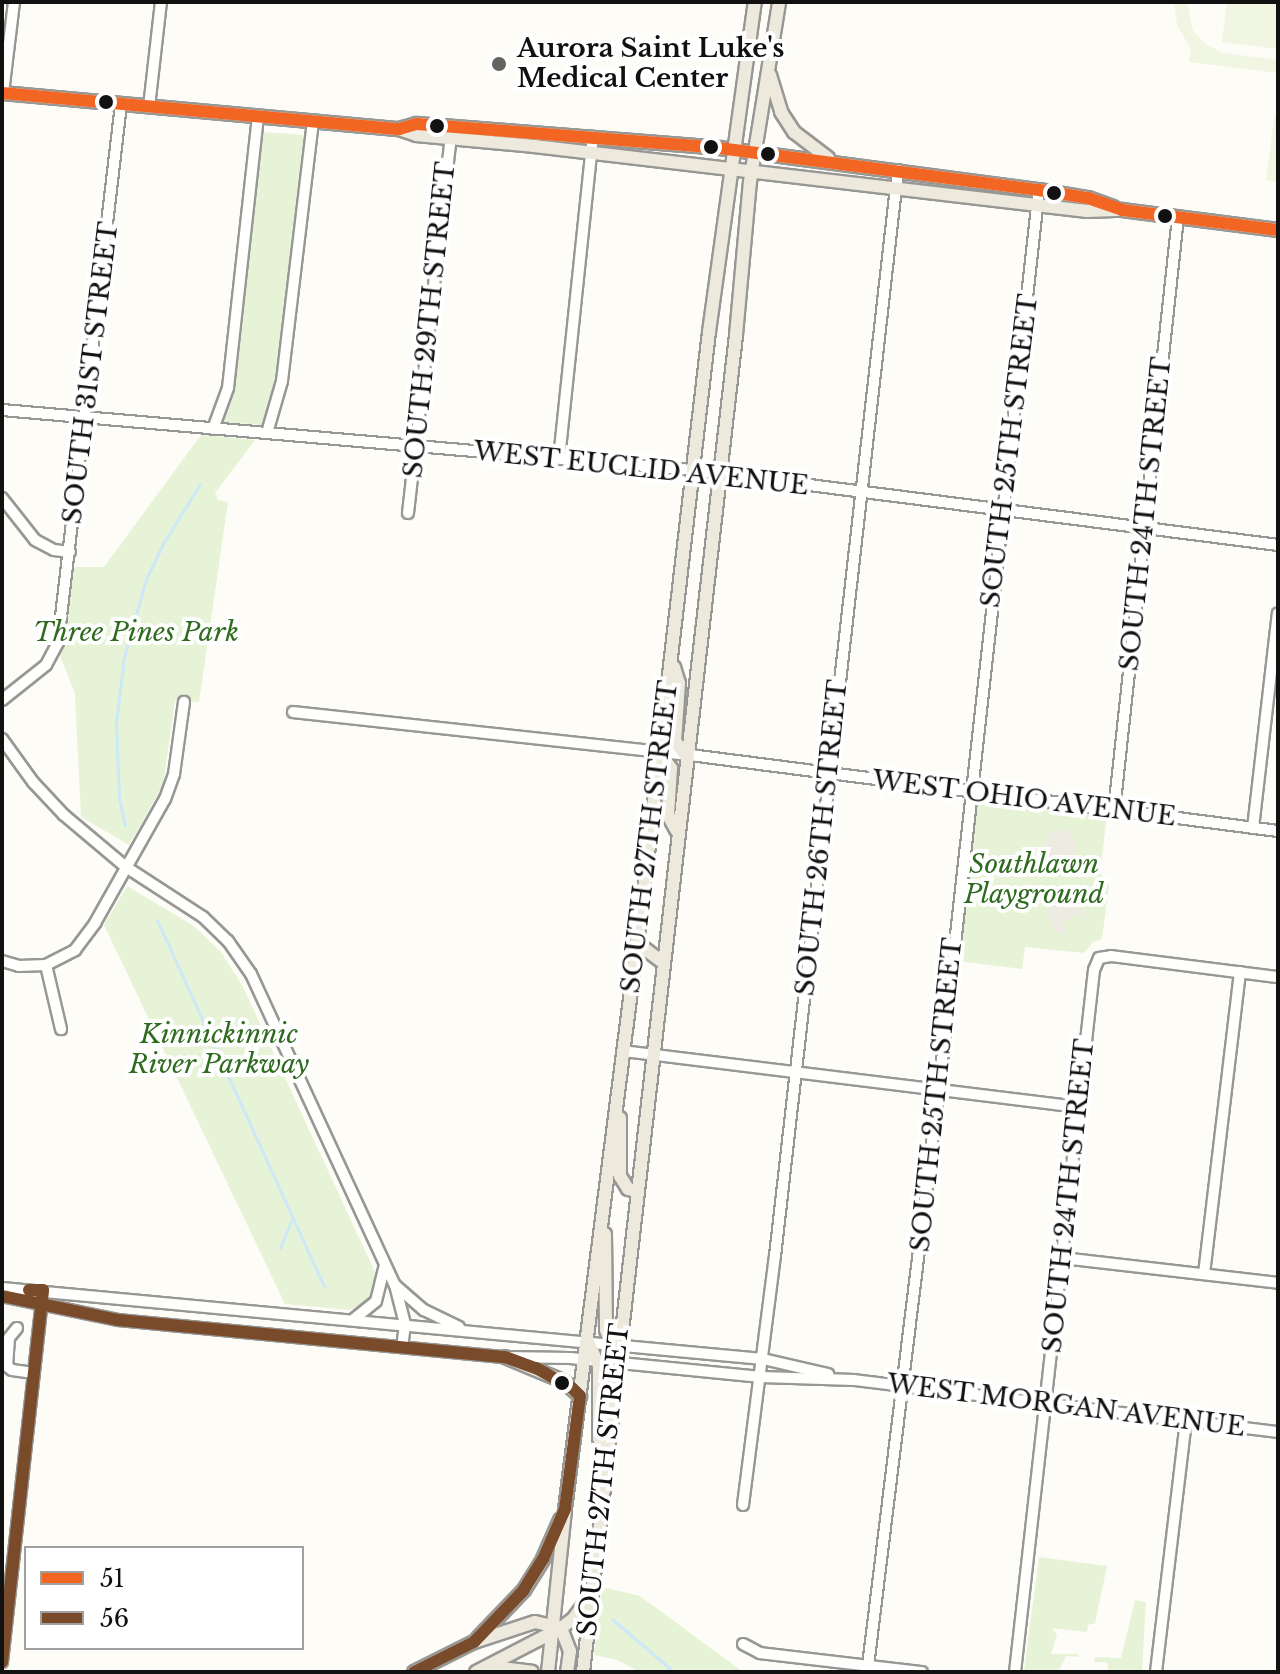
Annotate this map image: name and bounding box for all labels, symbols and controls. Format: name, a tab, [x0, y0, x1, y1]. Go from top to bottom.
place label: Aurora Saint Luke's Medical Center	[517, 33, 784, 94]
marker: Aurora Saint Luke's Medical Center	[488, 53, 510, 75]
unlabelled marker	[98, 94, 114, 110]
unlabelled marker	[429, 118, 445, 134]
unlabelled marker	[703, 139, 719, 155]
unlabelled marker	[760, 146, 776, 162]
street label: SOUTH 29TH STREET	[398, 160, 462, 480]
unlabelled marker	[1046, 185, 1062, 201]
unlabelled marker	[1157, 208, 1173, 224]
street label: SOUTH 31ST STREET	[57, 220, 125, 526]
street label: SOUTH 25TH STREET	[975, 292, 1045, 610]
street label: SOUTH 24TH STREET	[1114, 355, 1178, 673]
street label: WEST EUCLID AVENUE	[471, 436, 811, 502]
park label: Three Pines Park	[33, 617, 239, 649]
street label: SOUTH 26TH STREET	[790, 678, 854, 998]
street label: SOUTH 27TH STREET	[615, 679, 685, 995]
street label: WEST OHIO AVENUE	[870, 765, 1178, 833]
park label: Southlawn Playground	[964, 849, 1104, 910]
street label: SOUTH 25TH STREET	[905, 936, 969, 1254]
park label: Kinnickinnic River Parkway	[129, 1019, 309, 1080]
street label: SOUTH 24TH STREET	[1037, 1037, 1101, 1355]
street label: SOUTH 27TH STREET	[572, 1322, 636, 1638]
street label: WEST MORGAN AVENUE	[884, 1368, 1248, 1444]
unlabelled marker	[554, 1375, 570, 1391]
legend	[24, 1546, 304, 1650]
text: 51	[100, 1564, 124, 1593]
text: 56	[100, 1604, 129, 1633]

